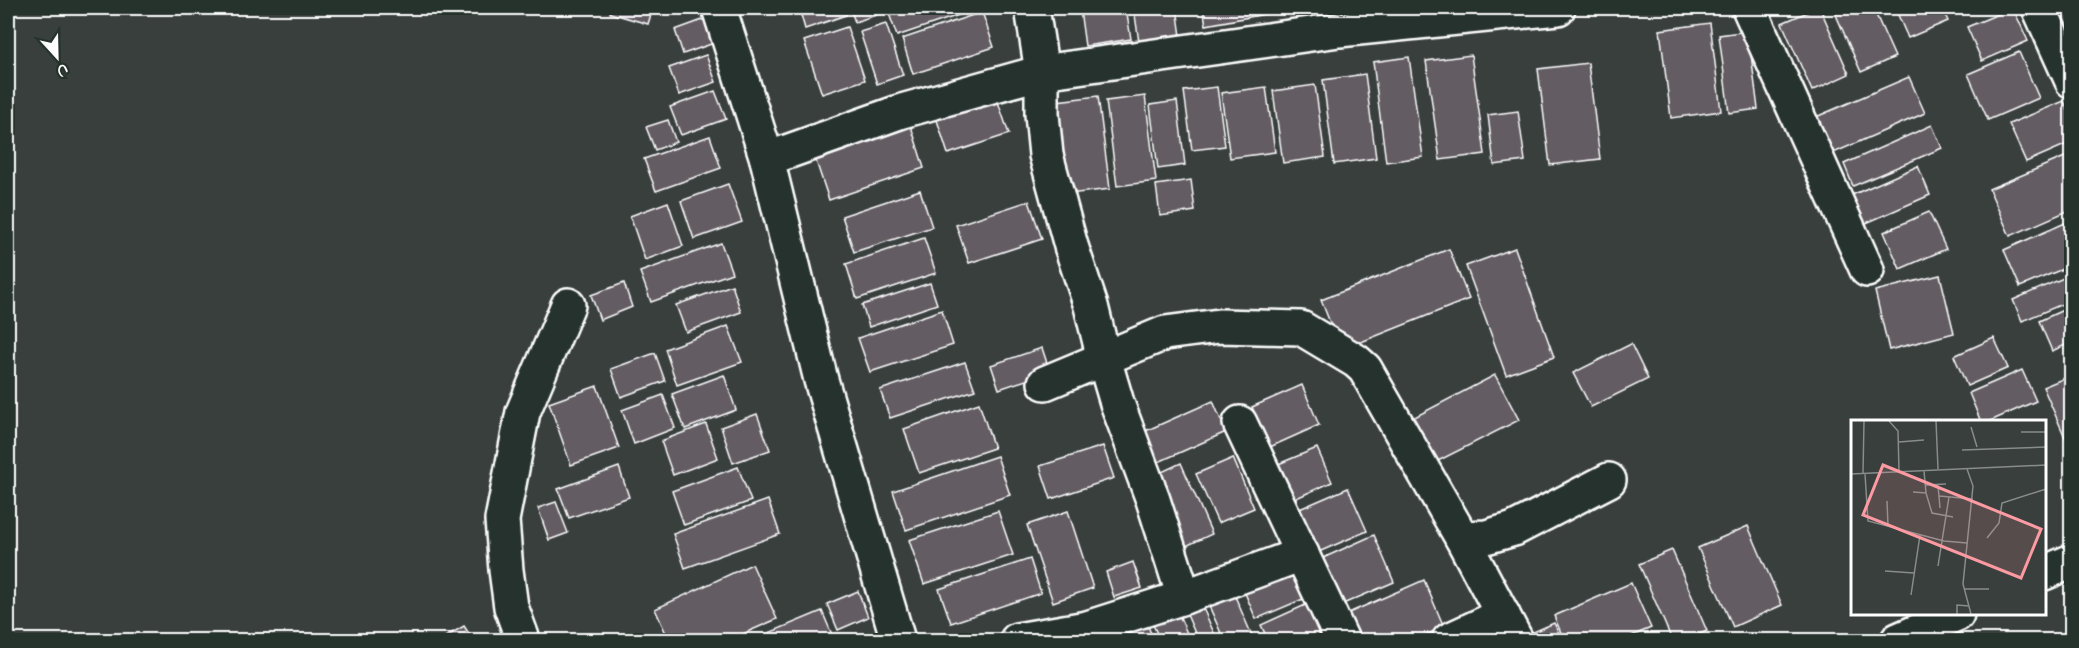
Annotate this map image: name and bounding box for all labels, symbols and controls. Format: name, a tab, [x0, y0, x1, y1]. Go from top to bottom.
north arrow	[27, 27, 87, 87]
text: U	[53, 58, 71, 81]
inset map	[1851, 420, 2046, 615]

